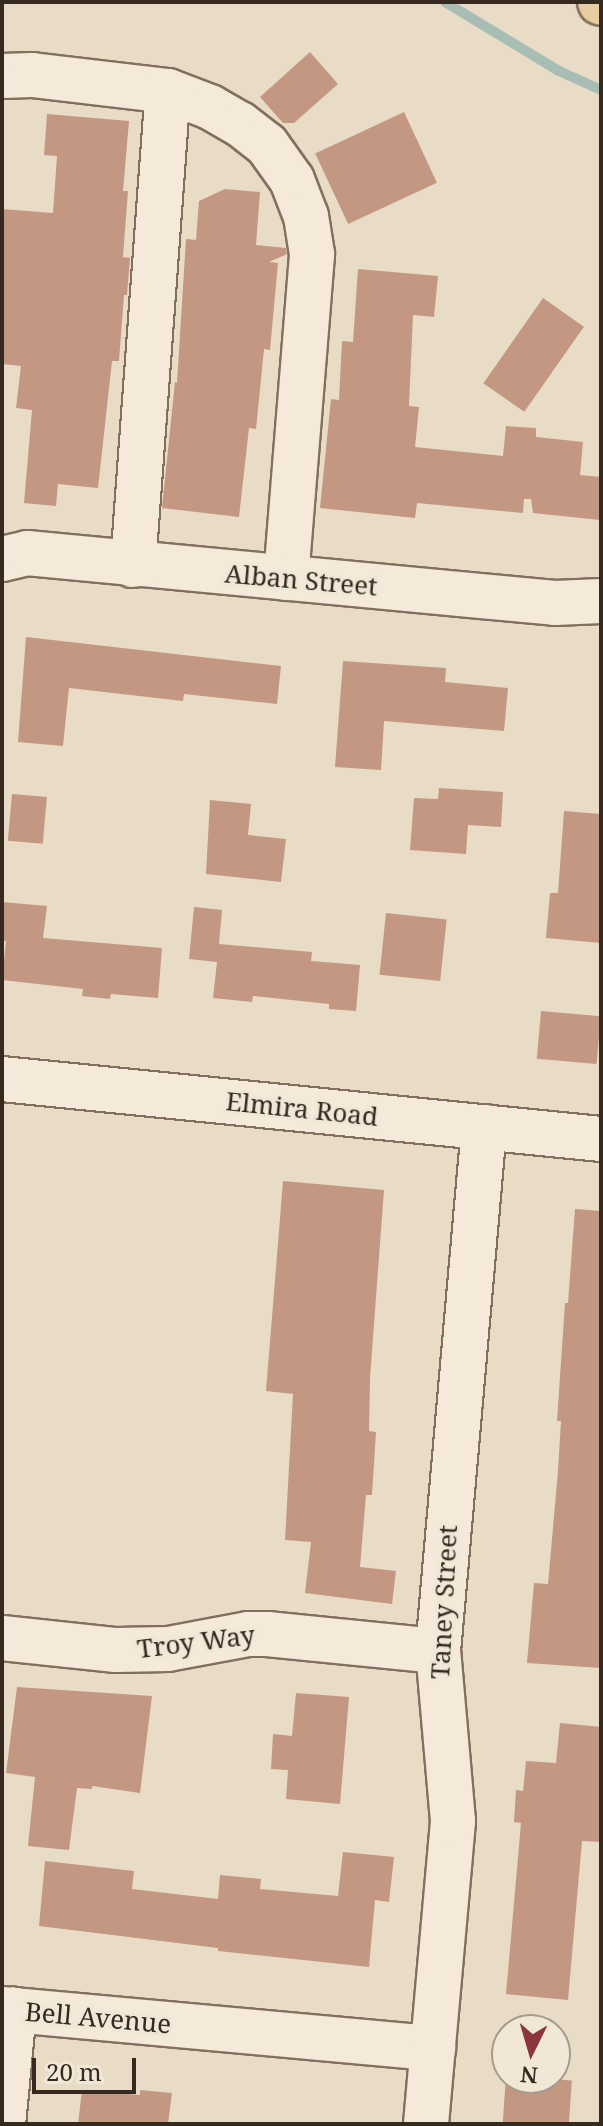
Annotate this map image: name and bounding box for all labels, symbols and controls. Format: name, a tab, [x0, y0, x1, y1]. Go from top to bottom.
street label: Alban Street	[223, 558, 379, 602]
street label: Elmira Road	[224, 1085, 380, 1133]
street label: Taney Street	[424, 1524, 464, 1680]
street label: Troy Way	[135, 1619, 257, 1665]
street label: Bell Avenue	[24, 1996, 172, 2040]
north arrow	[491, 2014, 571, 2094]
scale bar	[36, 2042, 140, 2092]
text: 20 m	[46, 2055, 102, 2088]
text: N	[519, 2060, 539, 2092]

